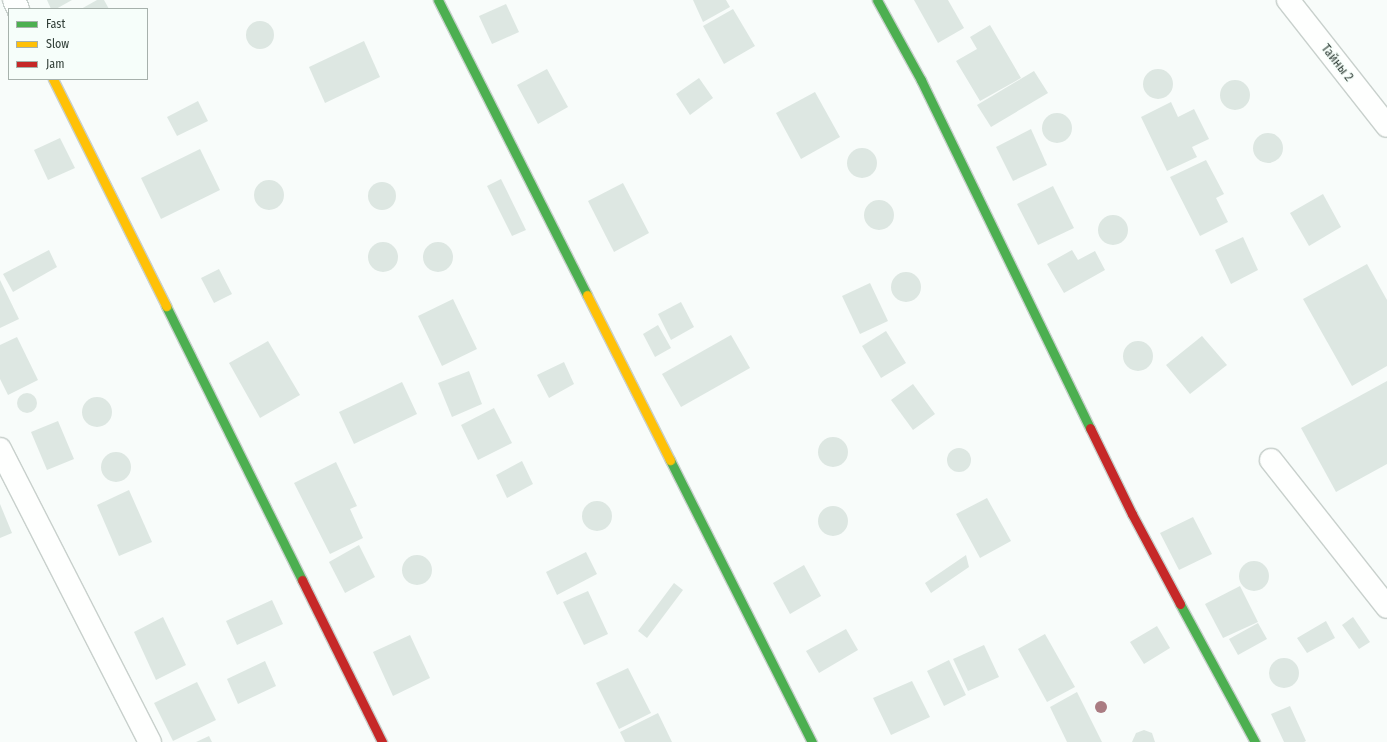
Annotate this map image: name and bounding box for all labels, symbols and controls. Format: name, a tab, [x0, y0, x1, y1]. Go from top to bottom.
legend	[8, 8, 148, 80]
text: Fast	[46, 17, 65, 31]
text: Slow	[46, 37, 69, 51]
street label: Тайны 2	[1318, 41, 1356, 85]
text: Jam	[46, 57, 64, 71]

